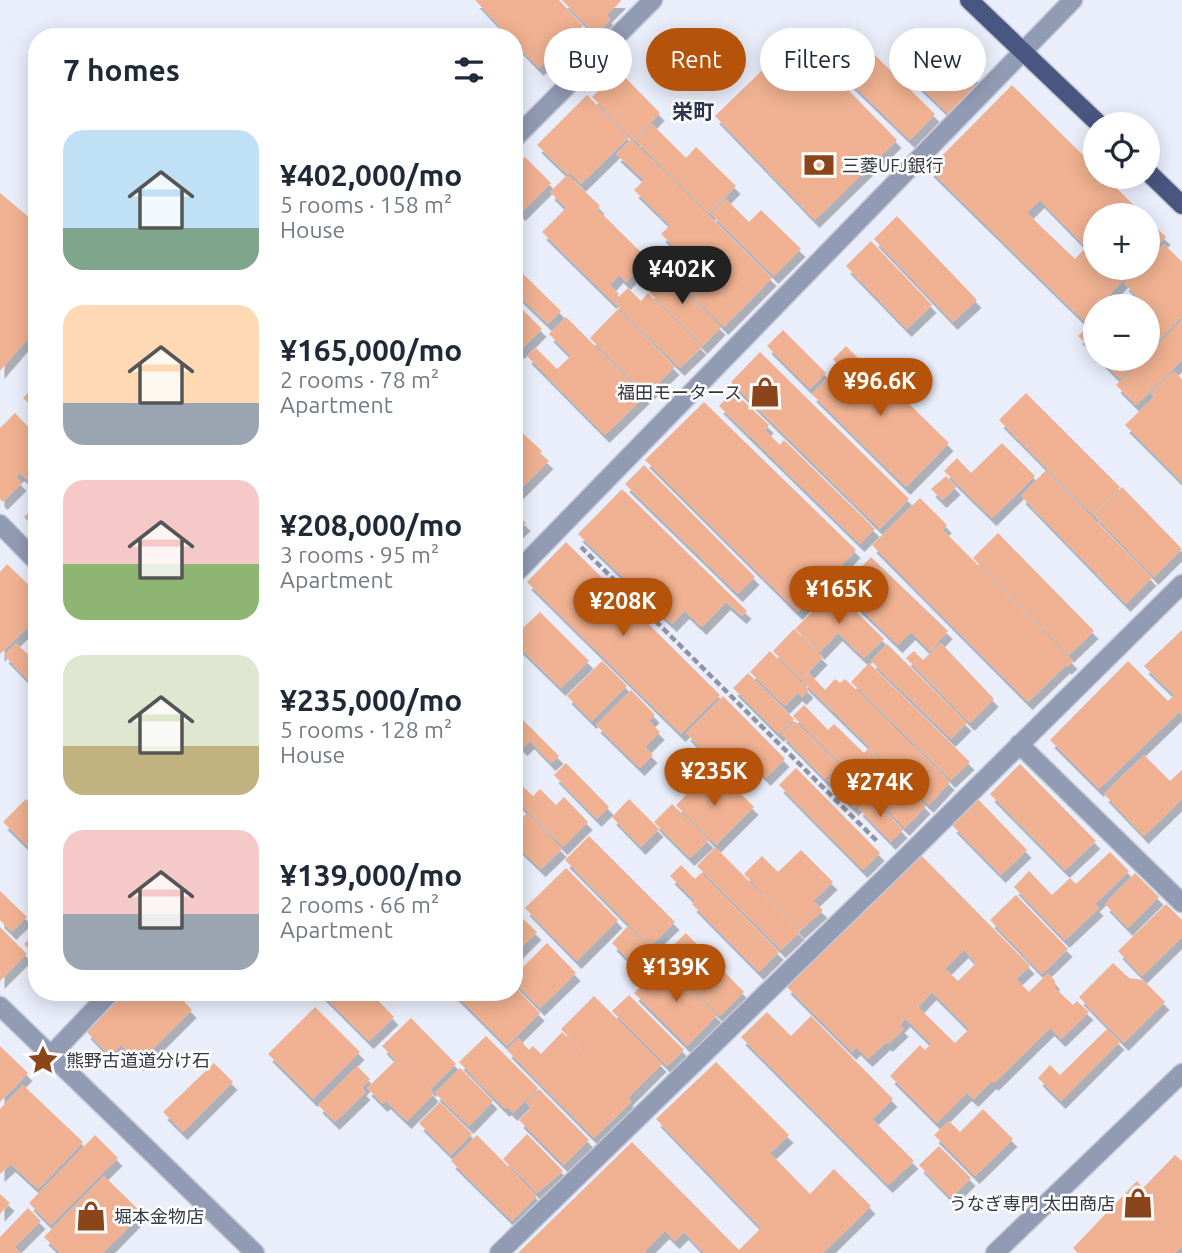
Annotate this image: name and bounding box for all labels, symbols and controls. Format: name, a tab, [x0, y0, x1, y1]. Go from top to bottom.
chip: Buy	[544, 28, 632, 91]
chip: Rent	[646, 28, 746, 91]
chip: Filters	[760, 28, 875, 91]
chip: New	[889, 28, 986, 91]
icon: filters	[450, 51, 488, 89]
text: 7 homes	[63, 53, 180, 87]
district label: 栄町	[672, 99, 714, 123]
map controls	[1083, 112, 1160, 371]
button: locate	[1083, 112, 1160, 189]
bank icon: 三菱UFJ銀行	[802, 148, 836, 182]
place label: 三菱UFJ銀行	[842, 155, 943, 175]
icon: home	[119, 158, 203, 242]
text: ¥402,000/mo	[280, 158, 462, 192]
text: 5 rooms · 158 m²	[280, 192, 452, 217]
button: +	[1083, 203, 1160, 280]
text: House	[280, 217, 345, 242]
pin: ¥402K	[633, 246, 731, 306]
text: ¥402K	[648, 256, 716, 281]
button: −	[1083, 294, 1160, 371]
icon: home	[119, 333, 203, 417]
text: ¥165,000/mo	[280, 333, 462, 367]
pin: ¥96.6K	[823, 358, 937, 418]
text: 2 rooms · 78 m²	[280, 367, 439, 392]
text: ¥96.6K	[844, 368, 916, 393]
shop icon: 福田モータース	[748, 375, 782, 409]
place label: 福田モータース	[617, 382, 742, 402]
text: Apartment	[280, 392, 393, 417]
icon: home	[119, 508, 203, 592]
text: ¥208,000/mo	[280, 508, 462, 542]
text: 3 rooms · 95 m²	[280, 542, 439, 567]
pin: ¥165K	[790, 566, 888, 626]
text: Apartment	[280, 567, 393, 592]
text: ¥165K	[805, 576, 873, 601]
pin: ¥208K	[574, 578, 672, 638]
text: ¥208K	[589, 588, 657, 613]
icon: home	[119, 683, 203, 767]
text: ¥235,000/mo	[280, 683, 462, 717]
text: 5 rooms · 128 m²	[280, 717, 452, 742]
text: House	[280, 742, 345, 767]
pin: ¥235K	[665, 748, 763, 808]
text: ¥235K	[680, 758, 748, 783]
pin: ¥274K	[831, 760, 929, 819]
text: ¥274K	[846, 769, 914, 794]
icon: home	[119, 858, 203, 942]
text: ¥139,000/mo	[280, 858, 462, 892]
text: 2 rooms · 66 m²	[280, 892, 439, 917]
text: Apartment	[280, 917, 393, 942]
pin: ¥139K	[627, 944, 725, 1004]
text: ¥139K	[642, 954, 710, 979]
place icon: 熊野古道道分け石	[26, 1043, 60, 1077]
place label: 熊野古道道分け石	[66, 1050, 210, 1070]
shop icon: うなぎ専門 太田商店	[1121, 1186, 1155, 1220]
place label: うなぎ専門 太田商店	[949, 1193, 1115, 1213]
shop icon: 堀本金物店	[74, 1199, 108, 1233]
place label: 堀本金物店	[114, 1206, 204, 1226]

